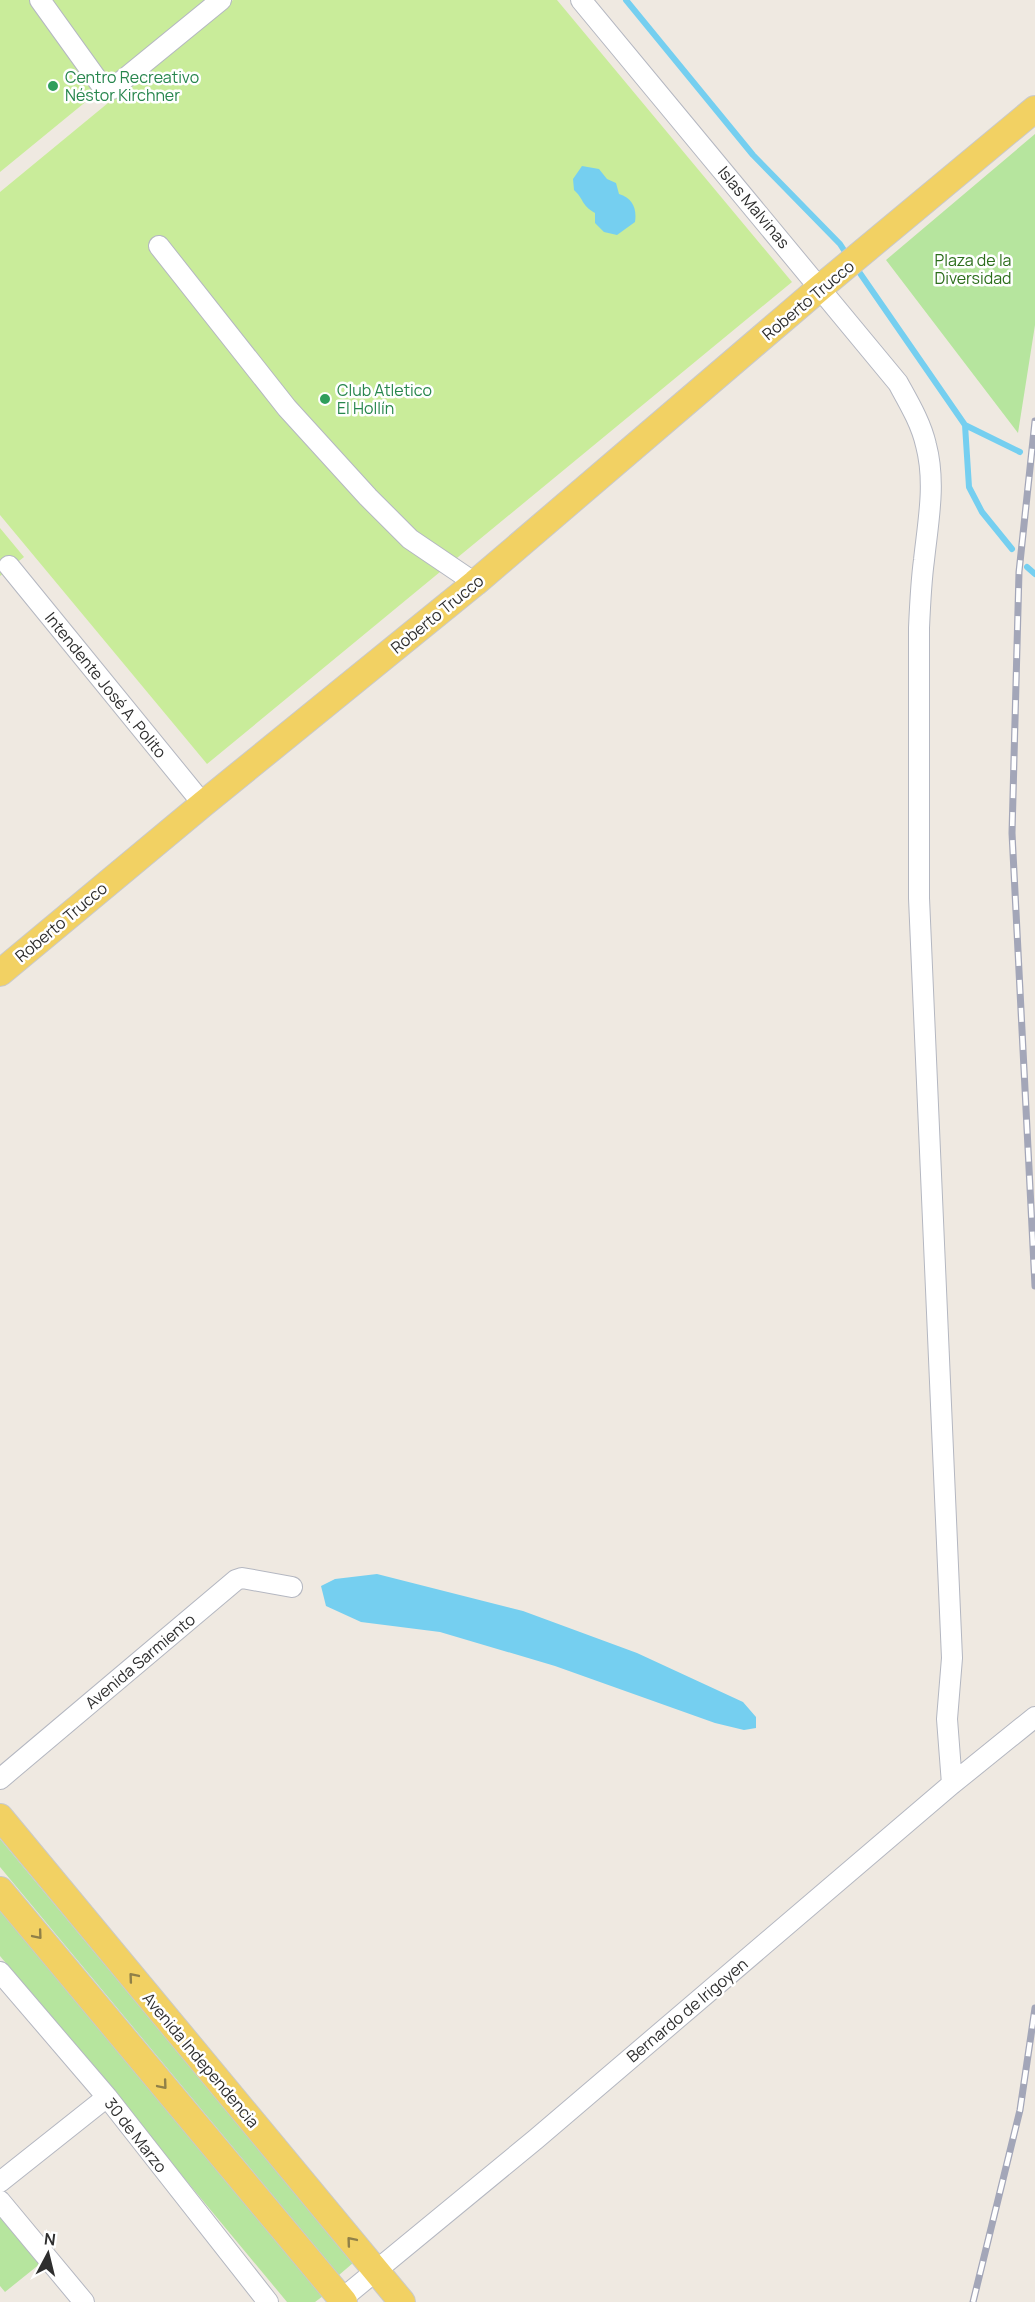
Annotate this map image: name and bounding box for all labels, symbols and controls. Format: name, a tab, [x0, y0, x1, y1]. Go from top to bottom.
place label: Centro Recreativo Néstor Kirchner	[65, 66, 199, 106]
marker: Centro Recreativo Néstor Kirchner	[46, 79, 60, 93]
street label: Islas Malvinas	[713, 161, 795, 253]
park label: Plaza de la Diversidad	[934, 249, 1012, 289]
street label: Roberto Trucco	[757, 255, 859, 345]
place label: Club Atletico El Hollín	[337, 379, 432, 419]
marker: Club Atletico El Hollín	[318, 392, 332, 406]
street label: Roberto Trucco	[386, 570, 488, 658]
street label: Intendente José A. Polito	[40, 607, 172, 763]
street label: Roberto Trucco	[10, 877, 112, 967]
street label: Avenida Sarmiento	[80, 1608, 200, 1714]
one-way arrow	[30, 1928, 41, 1939]
street label: Bernardo de Irigoyen	[622, 1953, 752, 2067]
one-way arrow	[129, 1973, 140, 1984]
street label: Avenida Independencia	[138, 1988, 264, 2132]
one-way arrow	[155, 2078, 166, 2089]
street label: 30 de Marzo	[100, 2093, 172, 2177]
north arrow	[18, 2224, 78, 2284]
text: N	[43, 2227, 57, 2251]
one-way arrow	[347, 2237, 358, 2248]

